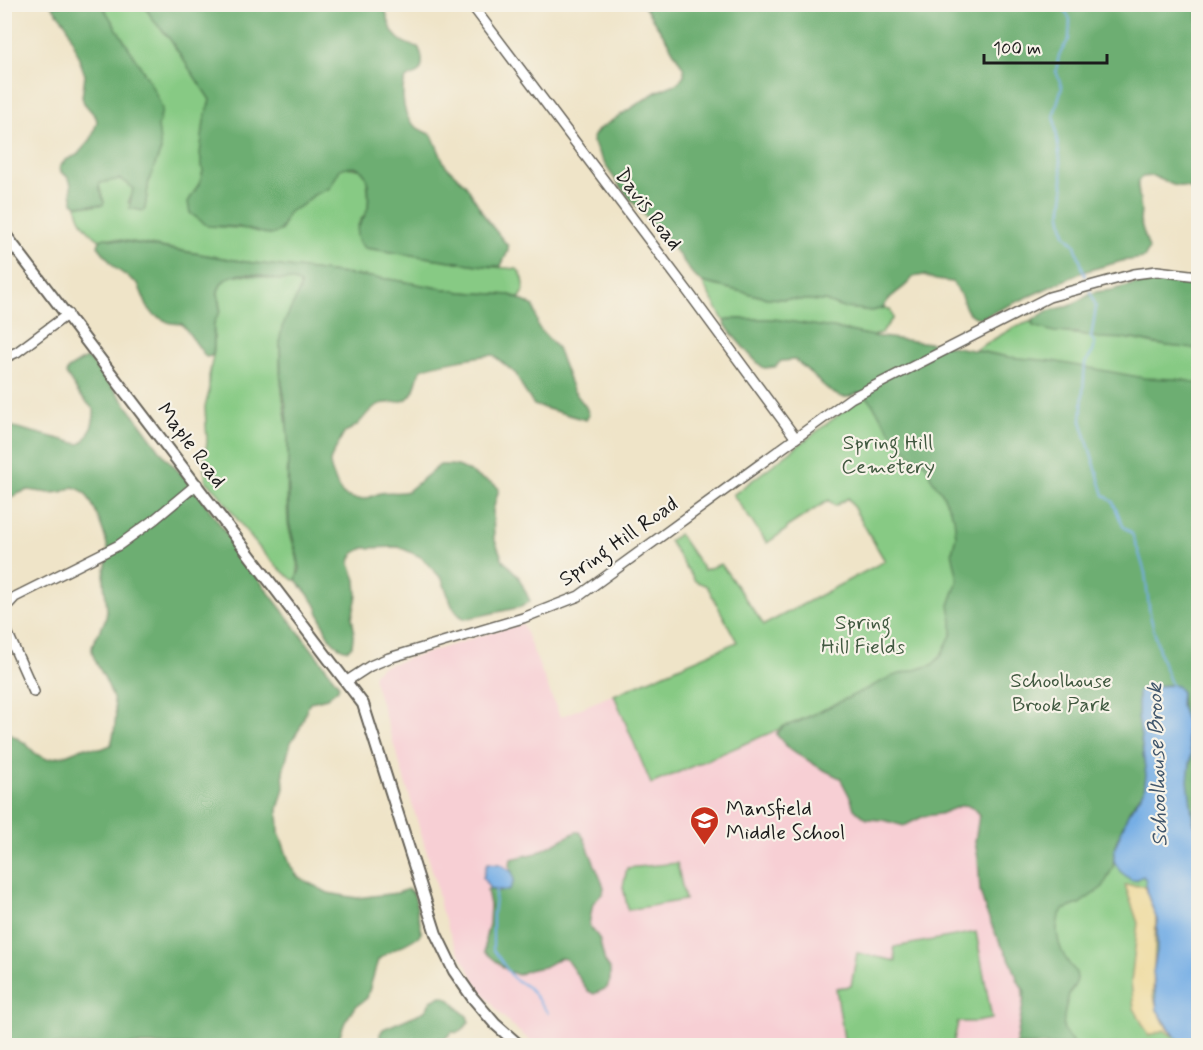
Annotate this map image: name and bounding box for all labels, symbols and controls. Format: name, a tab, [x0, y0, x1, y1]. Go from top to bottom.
scale bar	[984, 27, 1107, 65]
text: 100 m	[993, 37, 1041, 61]
street label: Davis Road	[608, 163, 688, 256]
street label: Maple Road	[150, 397, 232, 494]
park label: Spring Hill Cemetery	[841, 429, 935, 481]
street label: Spring Hill Road	[553, 490, 685, 595]
park label: Spring Hill Fields	[821, 609, 905, 661]
park label: Schoolhouse Brook Park	[1010, 667, 1112, 719]
water label: Schoolhouse Brook	[1141, 681, 1175, 847]
place label: Mansfield Middle School	[726, 795, 845, 847]
school or university icon: Mansfield Middle School	[689, 804, 721, 846]

